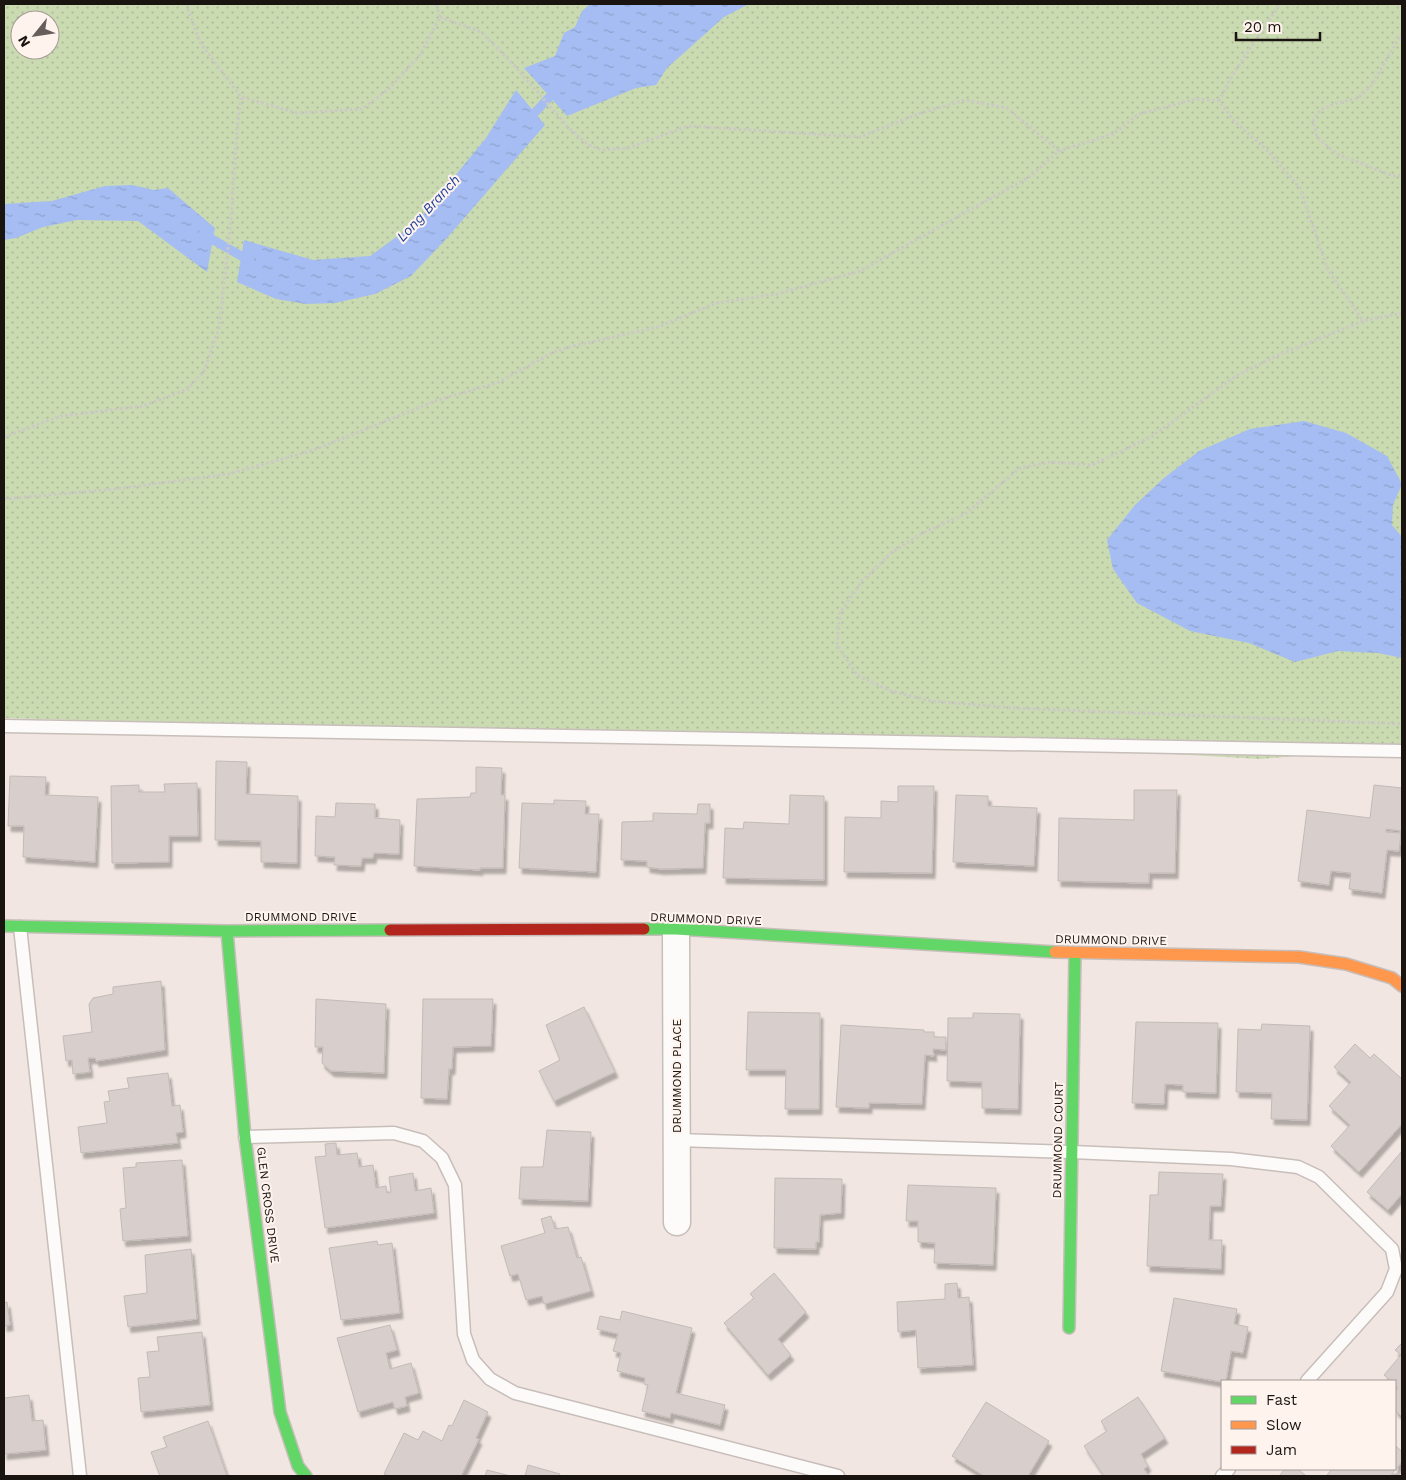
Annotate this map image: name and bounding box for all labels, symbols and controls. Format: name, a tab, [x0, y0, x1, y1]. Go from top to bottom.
north arrow	[10, 10, 60, 60]
scale bar	[1236, 10, 1320, 42]
text: 20 m	[1244, 18, 1282, 36]
text: N	[14, 33, 33, 50]
water label: Long Branch	[393, 171, 463, 245]
street label: DRUMMOND DRIVE	[245, 910, 357, 924]
street label: DRUMMOND DRIVE	[650, 910, 762, 928]
street label: DRUMMOND DRIVE	[1055, 932, 1167, 948]
street label: DRUMMOND PLACE	[670, 1019, 684, 1133]
street label: DRUMMOND COURT	[1050, 1081, 1066, 1199]
street label: GLEN CROSS DRIVE	[254, 1146, 282, 1264]
legend	[1221, 1380, 1396, 1470]
text: Fast	[1266, 1391, 1298, 1409]
text: Slow	[1266, 1416, 1302, 1434]
text: Jam	[1266, 1441, 1297, 1459]

